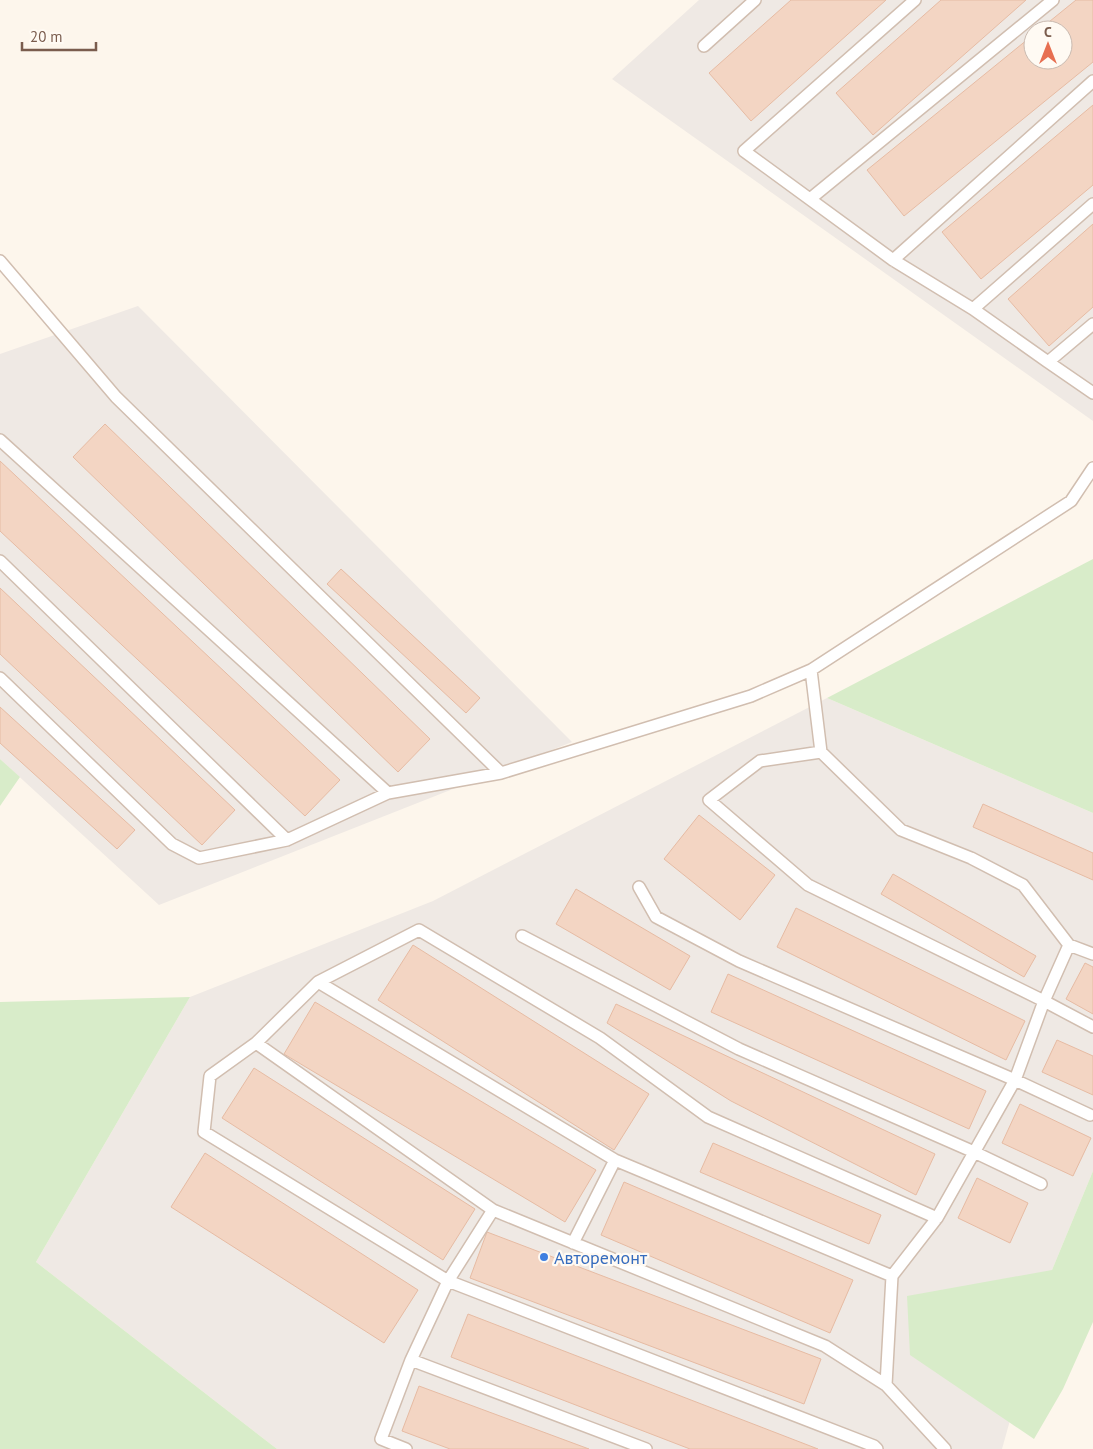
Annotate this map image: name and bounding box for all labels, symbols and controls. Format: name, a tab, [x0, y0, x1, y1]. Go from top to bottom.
scale bar	[22, 20, 96, 52]
north arrow	[1023, 20, 1073, 70]
text: С	[1044, 23, 1052, 41]
text: 20 m	[30, 27, 63, 46]
place label: Авторемонт	[554, 1246, 648, 1269]
marker: Авторемонт	[538, 1251, 550, 1263]

